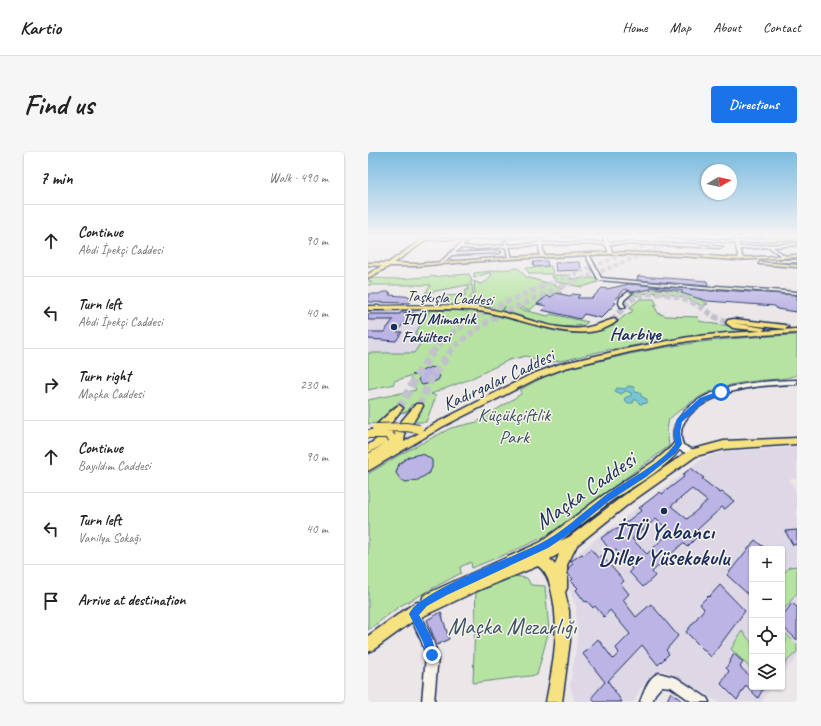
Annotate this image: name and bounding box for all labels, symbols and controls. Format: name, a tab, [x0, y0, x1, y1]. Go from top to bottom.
text: Kartio	[20, 16, 61, 40]
text: Home	[622, 19, 648, 36]
text: Map	[670, 19, 691, 36]
text: About	[713, 19, 741, 36]
text: Contact	[763, 19, 801, 36]
button: Directions	[711, 86, 797, 123]
text: Find us	[24, 87, 94, 122]
north arrow	[701, 164, 737, 200]
text: 7 min	[40, 168, 73, 189]
text: Walk · 490 m	[269, 170, 328, 186]
text: Continue	[78, 223, 123, 242]
icon: ahead	[40, 230, 62, 252]
text: 90 m	[306, 233, 328, 249]
text: Abdi İpekçi Caddesi	[78, 242, 163, 258]
street label: Taşkışla Caddesi	[406, 286, 496, 310]
text: Turn left	[78, 295, 121, 314]
icon: left	[40, 302, 62, 324]
text: 40 m	[306, 305, 328, 321]
place label: İTÜ Mimarlık Fakültesi	[402, 309, 478, 347]
text: Abdi İpekçi Caddesi	[78, 314, 163, 330]
marker: İTÜ Mimarlık Fakültesi	[389, 322, 399, 332]
district label: Harbiye	[609, 322, 662, 346]
street label: Kadırgalar Caddesi	[439, 343, 560, 416]
text: Turn right	[78, 367, 131, 386]
icon: right	[40, 374, 62, 396]
text: 230 m	[300, 377, 328, 393]
route start	[712, 383, 730, 401]
text: Maçka Caddesi	[78, 386, 144, 402]
park label: Küçükçiftlik Park	[478, 403, 551, 449]
text: Continue	[78, 439, 123, 458]
street label: Maçka Caddesi	[529, 444, 644, 536]
icon: ahead	[40, 446, 62, 468]
text: 90 m	[306, 449, 328, 465]
text: Bayıldım Caddesi	[78, 458, 150, 474]
marker: İTÜ Yabancı Diller Yüsekokulu	[659, 506, 669, 516]
text: Turn left	[78, 511, 121, 530]
place label: İTÜ Yabancı Diller Yüsekokulu	[599, 517, 731, 572]
icon: left	[40, 518, 62, 540]
text: 40 m	[306, 521, 328, 537]
text: Vanilya Sokağı	[78, 530, 141, 546]
map controls	[749, 546, 785, 690]
button: +	[749, 546, 785, 582]
button: −	[749, 582, 785, 618]
icon: arrive	[40, 590, 62, 612]
text: Arrive at destination	[78, 591, 185, 610]
park label: Maçka Mezarlığı	[448, 612, 578, 641]
button: locate	[749, 618, 785, 654]
route end	[423, 646, 441, 664]
button: layers	[749, 654, 785, 690]

